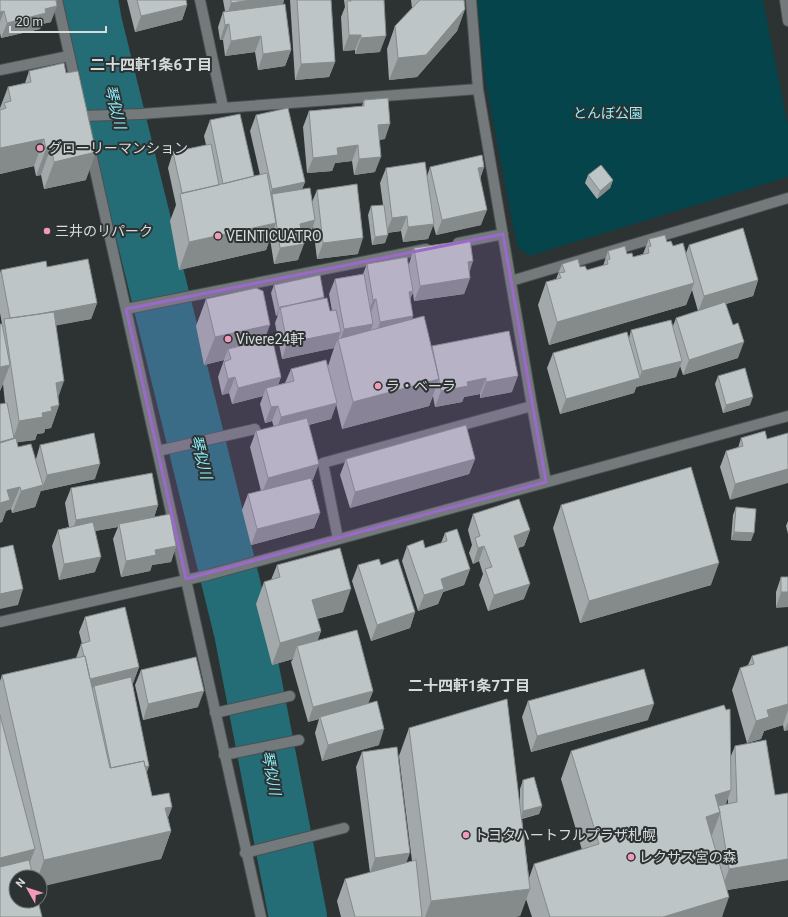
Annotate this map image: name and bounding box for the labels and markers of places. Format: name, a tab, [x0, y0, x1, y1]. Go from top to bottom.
place label: グローリーマンション	[48, 140, 188, 156]
marker: グローリーマンション	[35, 143, 45, 153]
place label: 三井のリパーク	[55, 223, 153, 239]
marker: 三井のリパーク	[42, 226, 52, 236]
place label: VEINTICUATRO	[226, 228, 322, 244]
marker: VEINTICUATRO	[213, 231, 223, 241]
place label: Vivere24軒	[236, 331, 304, 347]
marker: Vivere24軒	[223, 334, 233, 344]
place label: ラ・ベーラ	[386, 378, 456, 394]
marker: ラ・ベーラ	[373, 381, 383, 391]
place label: トヨタハートフルプラザ札幌	[474, 827, 656, 843]
marker: トヨタハートフルプラザ札幌	[461, 830, 471, 840]
place label: レクサス宮の森	[639, 849, 737, 865]
marker: レクサス宮の森	[626, 852, 636, 862]

